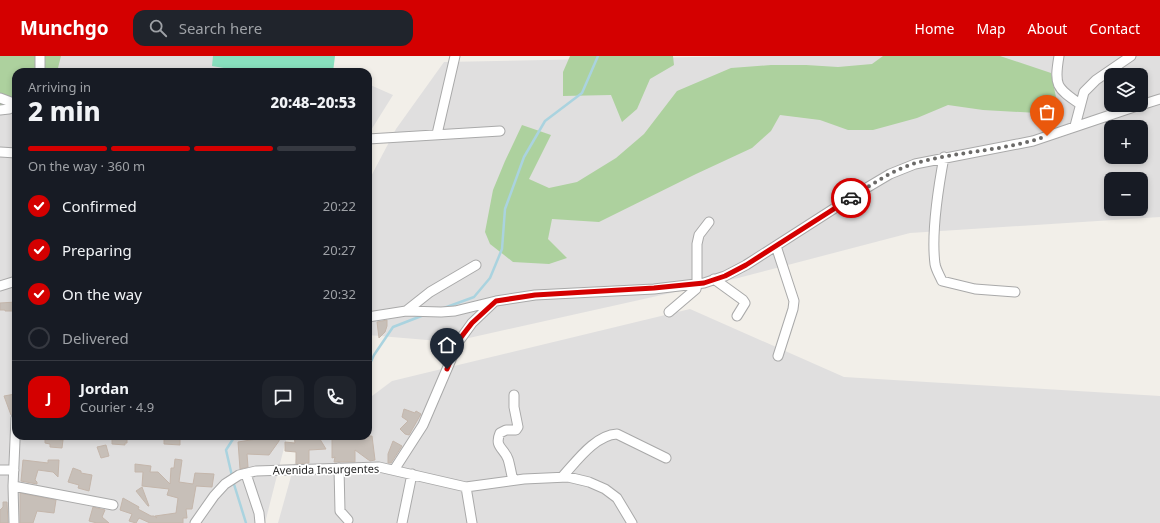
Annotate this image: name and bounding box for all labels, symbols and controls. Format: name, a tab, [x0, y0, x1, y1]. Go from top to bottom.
search box	[133, 10, 413, 46]
text: Munchgo	[20, 15, 109, 41]
icon: search	[147, 17, 169, 39]
text: Search here	[179, 18, 262, 38]
text: Home	[915, 19, 954, 38]
text: Map	[976, 19, 1006, 38]
text: About	[1028, 19, 1067, 38]
text: Contact	[1089, 19, 1140, 38]
map controls	[1104, 68, 1148, 216]
button: layers	[1104, 68, 1148, 112]
text: Arriving in	[28, 78, 91, 96]
text: 20:48–20:53	[271, 92, 356, 112]
text: 2 min	[28, 93, 101, 129]
pin	[1030, 95, 1064, 136]
icon: bag	[1036, 101, 1058, 123]
button: +	[1104, 120, 1148, 164]
text: On the way · 360 m	[28, 157, 145, 175]
button: −	[1104, 172, 1148, 216]
courier	[831, 178, 871, 218]
icon: car	[840, 187, 862, 209]
icon: check	[28, 195, 50, 217]
text: Confirmed	[62, 196, 137, 216]
text: 20:22	[323, 197, 356, 215]
icon: check	[28, 239, 50, 261]
text: Preparing	[62, 240, 132, 260]
text: 20:27	[323, 241, 356, 259]
icon: check	[28, 283, 50, 305]
text: On the way	[62, 284, 142, 304]
text: 20:32	[323, 285, 356, 303]
text: Delivered	[62, 328, 129, 348]
pin	[430, 328, 464, 369]
icon: home	[436, 334, 458, 356]
button: chat	[262, 376, 304, 418]
button: phone	[314, 376, 356, 418]
text: Jordan	[80, 378, 129, 398]
text: J	[47, 387, 51, 407]
text: Courier · 4.9	[80, 398, 154, 416]
street label: Avenida Insurgentes	[273, 461, 379, 477]

